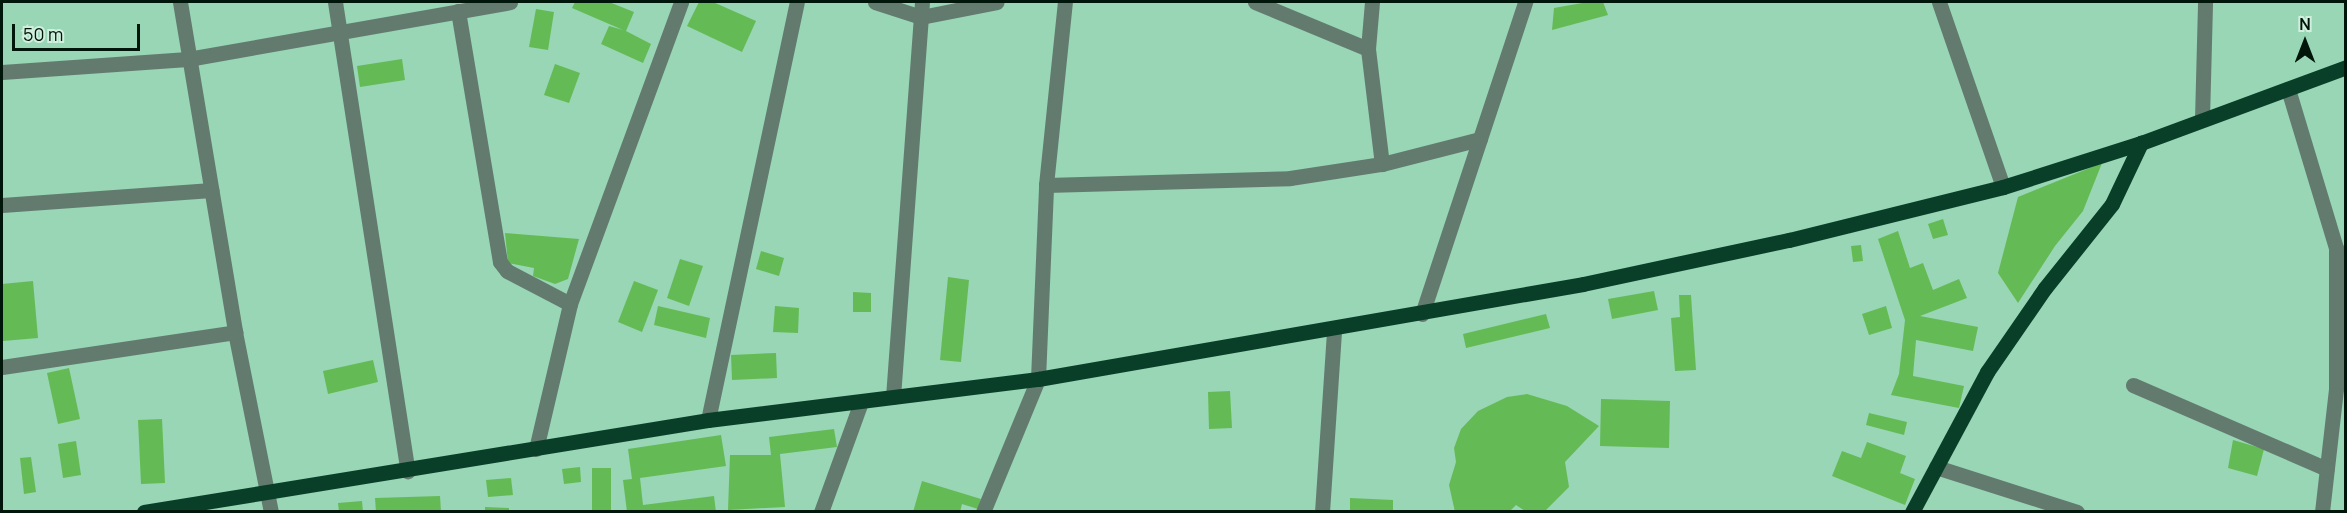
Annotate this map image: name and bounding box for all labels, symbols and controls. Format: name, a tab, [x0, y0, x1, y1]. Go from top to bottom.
scale bar	[15, 12, 142, 50]
north arrow	[2275, 12, 2335, 72]
text: N	[2299, 13, 2311, 35]
text: 50 m	[23, 22, 63, 46]

